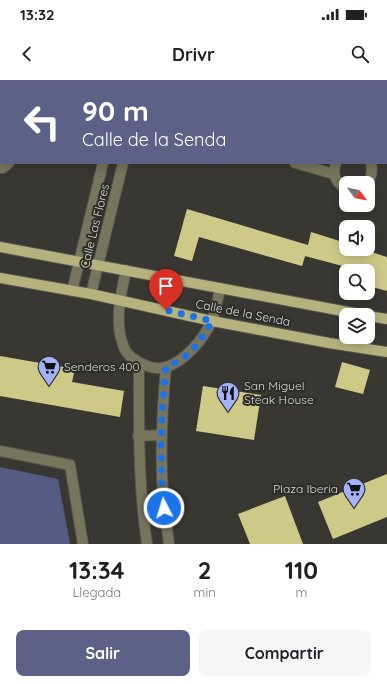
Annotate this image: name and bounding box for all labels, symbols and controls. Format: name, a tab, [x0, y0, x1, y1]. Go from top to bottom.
text: 13:32	[20, 5, 55, 24]
icon: back	[16, 43, 38, 65]
text: Drivr	[172, 43, 215, 66]
icon: search	[349, 43, 371, 65]
text: 90 m	[82, 93, 149, 128]
icon: left	[16, 96, 68, 148]
text: Calle de la Senda	[82, 128, 226, 151]
north arrow	[339, 176, 375, 212]
map controls	[339, 176, 375, 344]
street label: Calle Las Flores	[77, 182, 112, 270]
button: sound	[339, 220, 375, 256]
button: search	[339, 264, 375, 300]
pin	[149, 269, 183, 310]
icon: arrive	[155, 275, 177, 297]
street label: Calle de la Senda	[194, 296, 292, 329]
button: layers	[339, 308, 375, 344]
supermarket icon: Senderos 400	[36, 354, 62, 387]
place label: Senderos 400	[64, 359, 140, 374]
place label: San Miguel Steak House	[244, 378, 314, 407]
restaurant icon: San Miguel Steak House	[215, 380, 241, 413]
supermarket icon: Plaza Iberia	[341, 476, 367, 509]
place label: Plaza Iberia	[273, 481, 338, 496]
position arrow	[143, 487, 185, 529]
text: 13:34	[69, 555, 125, 585]
text: 2	[198, 555, 212, 585]
text: 110	[285, 555, 318, 585]
text: Llegada	[72, 584, 121, 600]
text: min	[194, 584, 216, 600]
text: m	[295, 584, 307, 600]
button: Salir	[16, 630, 190, 676]
button: Compartir	[198, 630, 371, 676]

